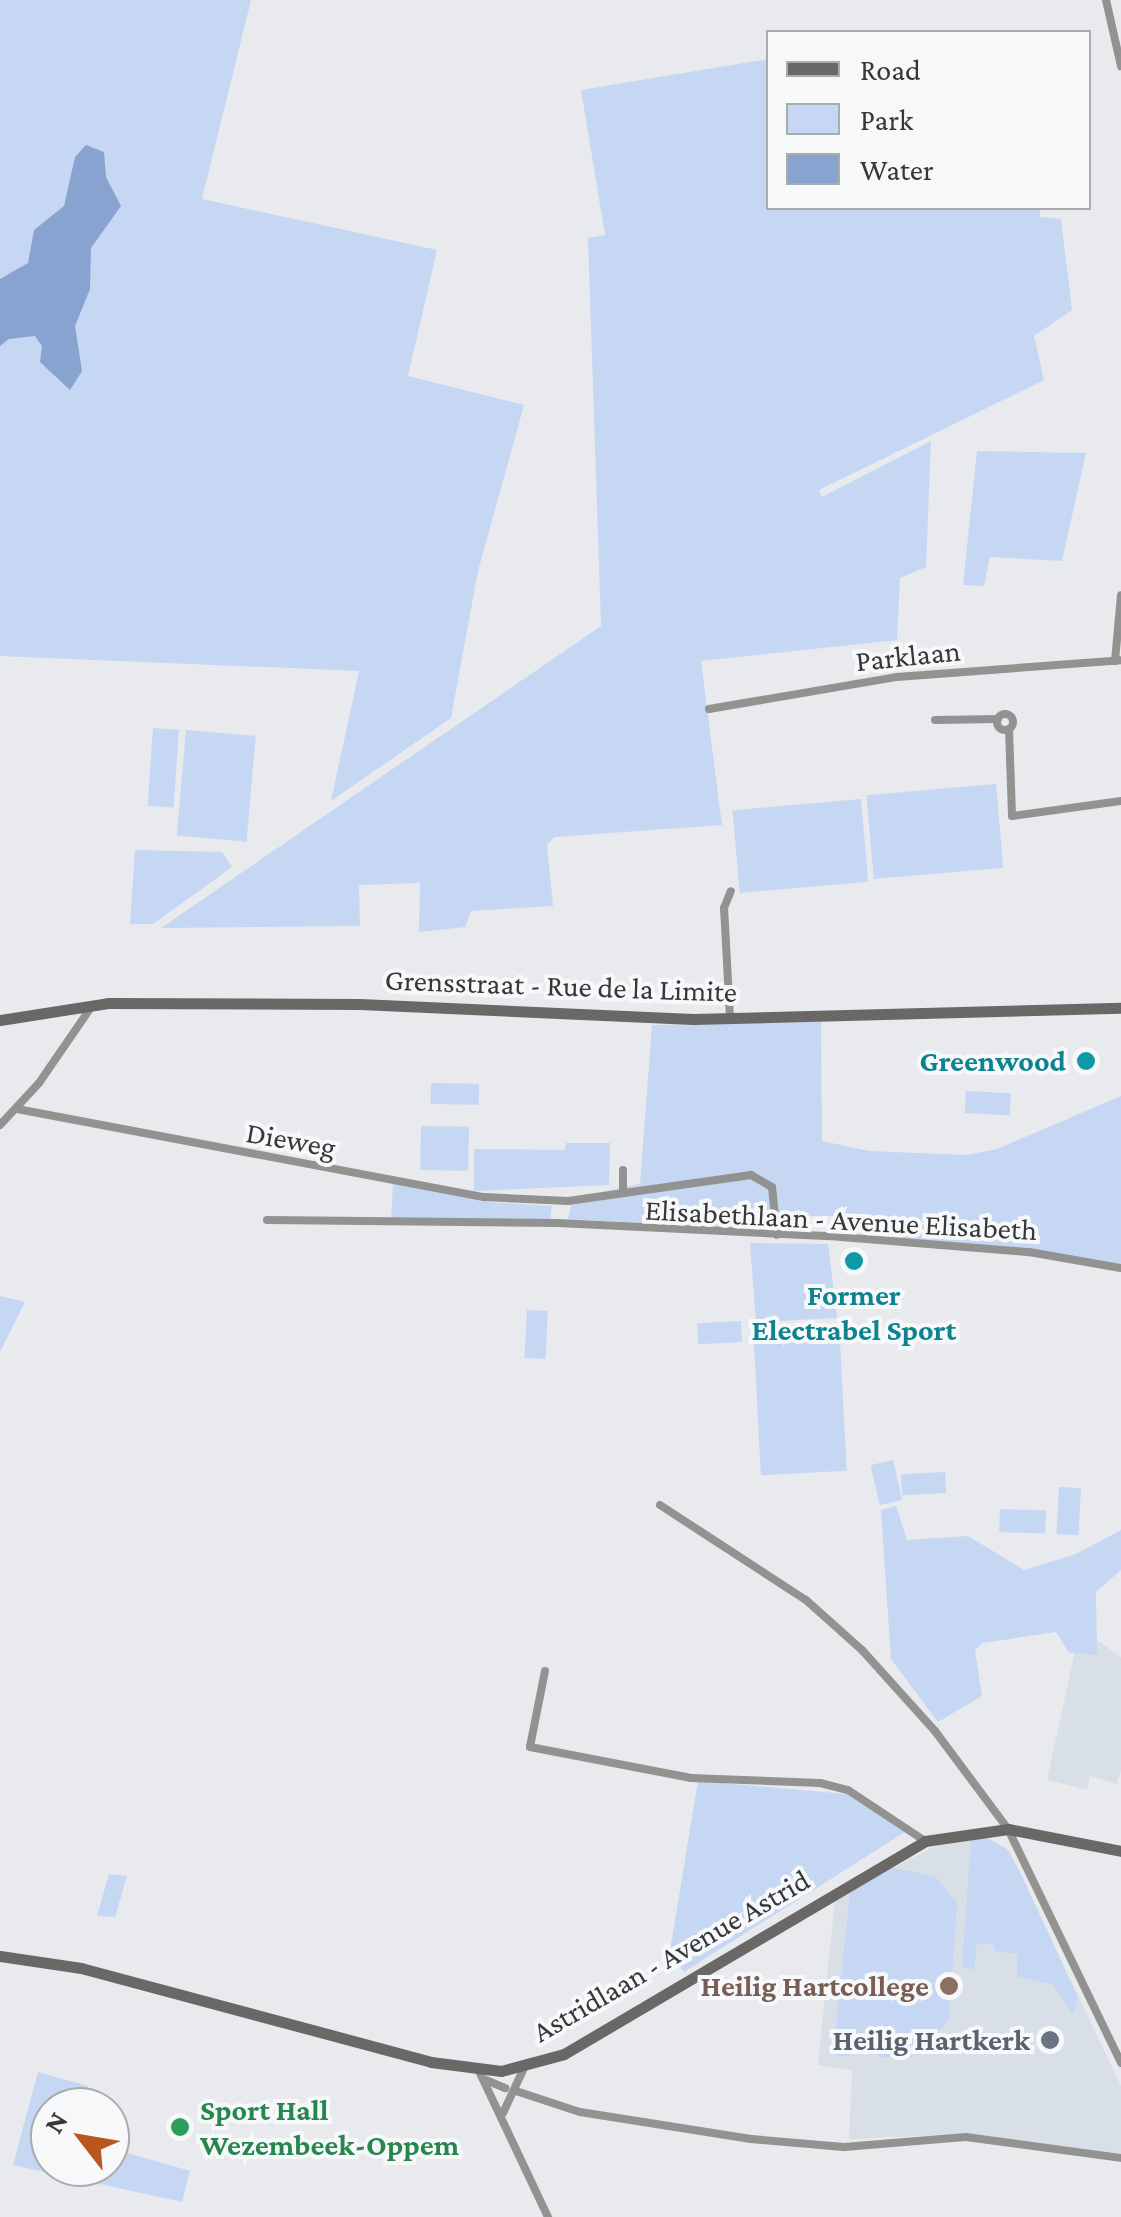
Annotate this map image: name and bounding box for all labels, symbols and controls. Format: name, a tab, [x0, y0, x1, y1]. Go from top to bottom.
legend	[766, 30, 1091, 210]
text: Road	[860, 53, 921, 86]
text: Park	[860, 103, 913, 136]
text: Water	[860, 153, 934, 186]
street label: Parklaan	[854, 633, 962, 679]
street label: Grensstraat - Rue de la Limite	[384, 962, 738, 1010]
place label: Greenwood	[920, 1043, 1066, 1079]
marker: Greenwood	[1075, 1050, 1097, 1072]
street label: Dieweg	[243, 1114, 339, 1166]
street label: Elisabethlaan - Avenue Elisabeth	[644, 1192, 1038, 1248]
marker: Former Electrabel Sport	[843, 1250, 865, 1272]
place label: Former Electrabel Sport	[752, 1277, 956, 1348]
street label: Astridlaan - Avenue Astrid	[526, 1862, 816, 2050]
place label: Heilig Hartcollege	[700, 1968, 929, 2004]
marker: Heilig Hartcollege	[938, 1975, 960, 1997]
place label: Heilig Hartkerk	[833, 2022, 1030, 2058]
marker: Heilig Hartkerk	[1039, 2029, 1061, 2051]
north arrow	[30, 2087, 130, 2187]
place label: Sport Hall Wezembeek-Oppem	[200, 2092, 459, 2162]
text: N	[37, 2106, 74, 2138]
marker: Sport Hall Wezembeek-Oppem	[169, 2116, 191, 2138]

